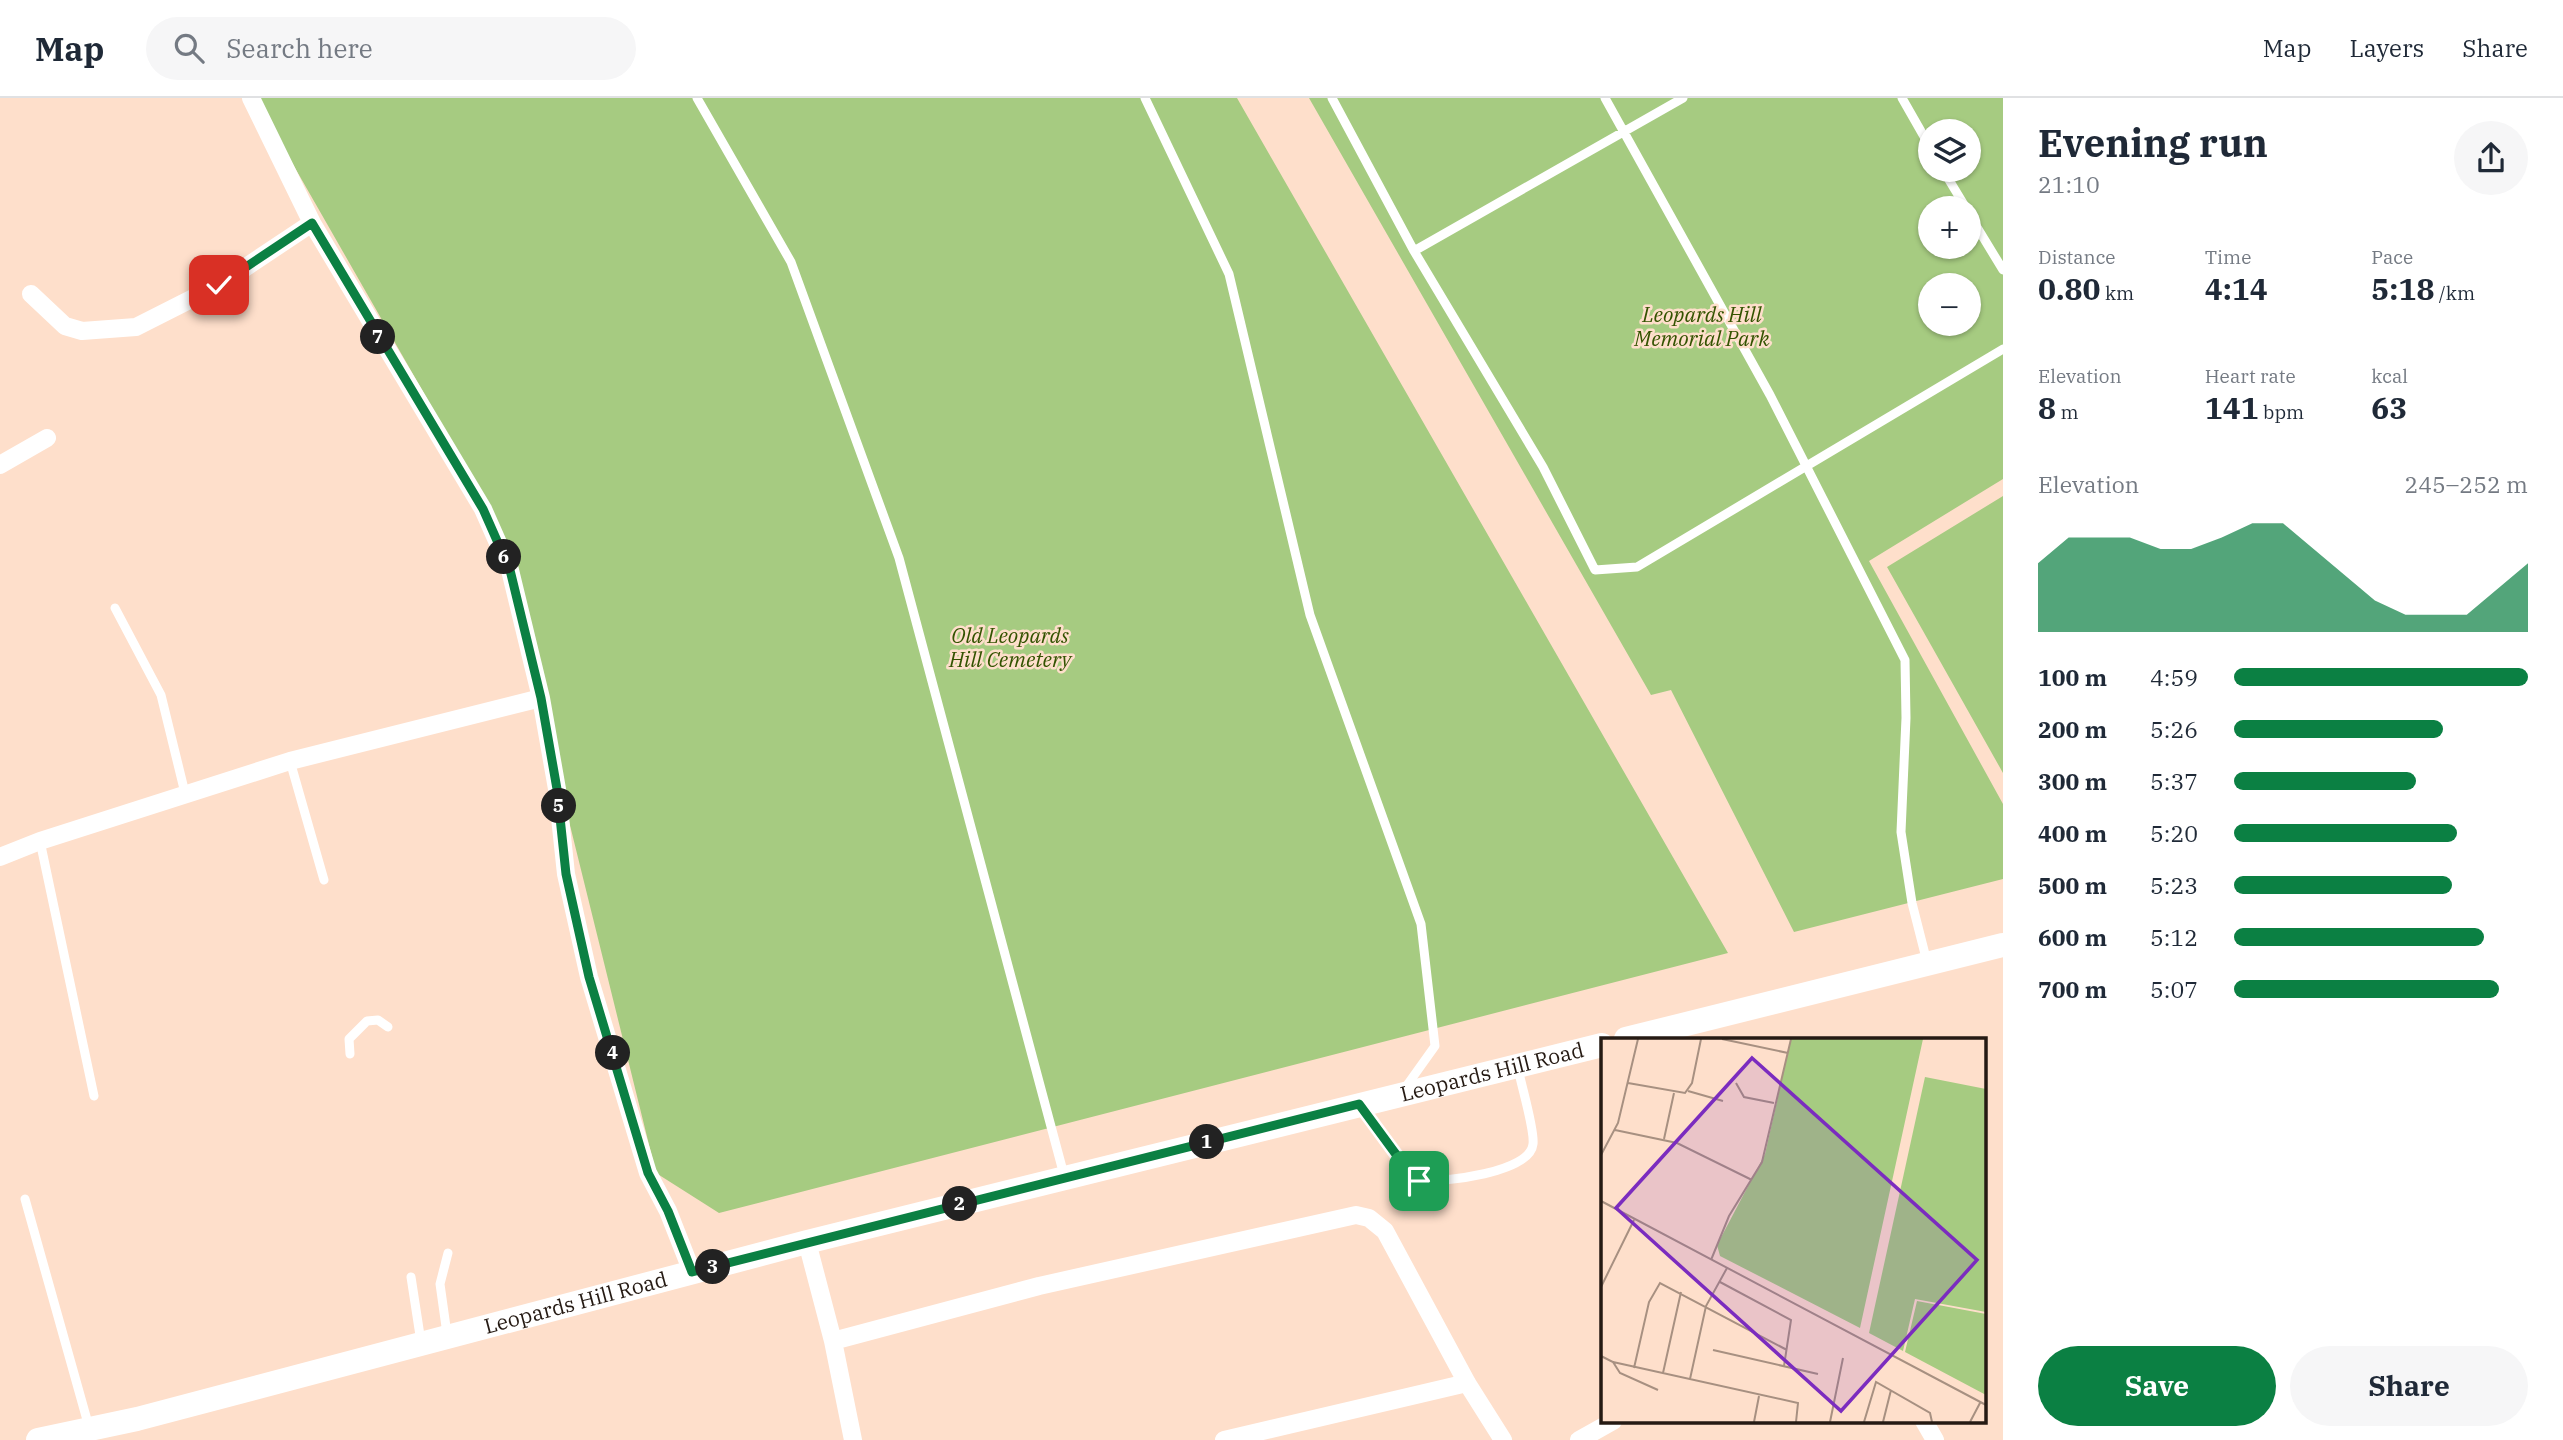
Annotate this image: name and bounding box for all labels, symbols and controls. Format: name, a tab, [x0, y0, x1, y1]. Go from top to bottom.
search box	[146, 17, 636, 80]
text: Map	[35, 27, 104, 70]
icon: search	[170, 29, 208, 67]
text: Search here	[226, 31, 373, 65]
text: Map	[2263, 32, 2311, 64]
text: Layers	[2349, 32, 2424, 64]
text: Share	[2462, 32, 2528, 64]
text: Evening run	[2038, 118, 2268, 167]
map controls	[1918, 119, 1981, 336]
button: layers	[1918, 119, 1981, 182]
button: share	[2454, 121, 2528, 195]
text: 21:10	[2038, 169, 2100, 199]
button: +	[1918, 196, 1981, 259]
text: Distance	[2038, 245, 2116, 269]
text: Time	[2205, 245, 2251, 269]
text: Pace	[2371, 245, 2413, 269]
pin	[189, 255, 249, 315]
icon: check	[200, 266, 238, 304]
text: 0.80	[2038, 269, 2100, 308]
text: 4:14	[2205, 269, 2268, 308]
text: 5:18	[2371, 269, 2434, 308]
button: −	[1918, 273, 1981, 336]
text: km	[2100, 281, 2134, 305]
text: /km	[2434, 281, 2475, 305]
park label: Leopards Hill Memorial Park	[1633, 300, 1771, 352]
pin: 7	[360, 320, 396, 354]
text: 7	[372, 324, 383, 348]
text: Elevation	[2038, 364, 2122, 388]
text: Heart rate	[2205, 364, 2296, 388]
text: kcal	[2371, 364, 2408, 388]
text: 8	[2038, 388, 2056, 427]
text: 141	[2205, 388, 2259, 427]
text: 63	[2371, 388, 2407, 427]
text: m	[2056, 400, 2079, 424]
text: bpm	[2259, 400, 2304, 424]
text: Elevation	[2038, 469, 2139, 499]
text: 245–252 m	[2404, 469, 2528, 499]
pin: 6	[486, 540, 522, 574]
text: 6	[498, 544, 509, 568]
park label: Old Leopards Hill Cemetery	[948, 621, 1074, 673]
text: 100 m	[2038, 662, 2107, 692]
text: 4:59	[2150, 662, 2198, 692]
text: 200 m	[2038, 714, 2107, 744]
text: 5:26	[2150, 714, 2198, 744]
text: 300 m	[2038, 766, 2107, 796]
text: 5:37	[2150, 766, 2198, 796]
pin: 5	[542, 788, 576, 824]
text: 5	[553, 793, 564, 817]
text: 400 m	[2038, 818, 2107, 848]
text: 5:20	[2150, 818, 2198, 848]
text: 500 m	[2038, 870, 2107, 900]
text: 5:23	[2150, 870, 2198, 900]
text: 600 m	[2038, 922, 2107, 952]
text: 5:12	[2150, 922, 2198, 952]
text: 700 m	[2038, 974, 2107, 1004]
text: 5:07	[2150, 974, 2198, 1004]
pin: 4	[596, 1035, 630, 1070]
street label: Leopards Hill Road	[1397, 1035, 1587, 1107]
inset map	[1601, 1038, 1986, 1422]
text: 4	[607, 1040, 618, 1064]
pin: 1	[1190, 1124, 1224, 1160]
text: 1	[1201, 1129, 1212, 1153]
pin	[1389, 1151, 1449, 1211]
icon: arrive	[1400, 1162, 1438, 1200]
pin: 2	[942, 1186, 978, 1222]
text: 2	[954, 1191, 965, 1215]
pin: 3	[696, 1250, 730, 1284]
text: 3	[707, 1254, 718, 1278]
street label: Leopards Hill Road	[481, 1265, 670, 1340]
button: Save	[2038, 1346, 2276, 1426]
button: Share	[2290, 1346, 2528, 1426]

